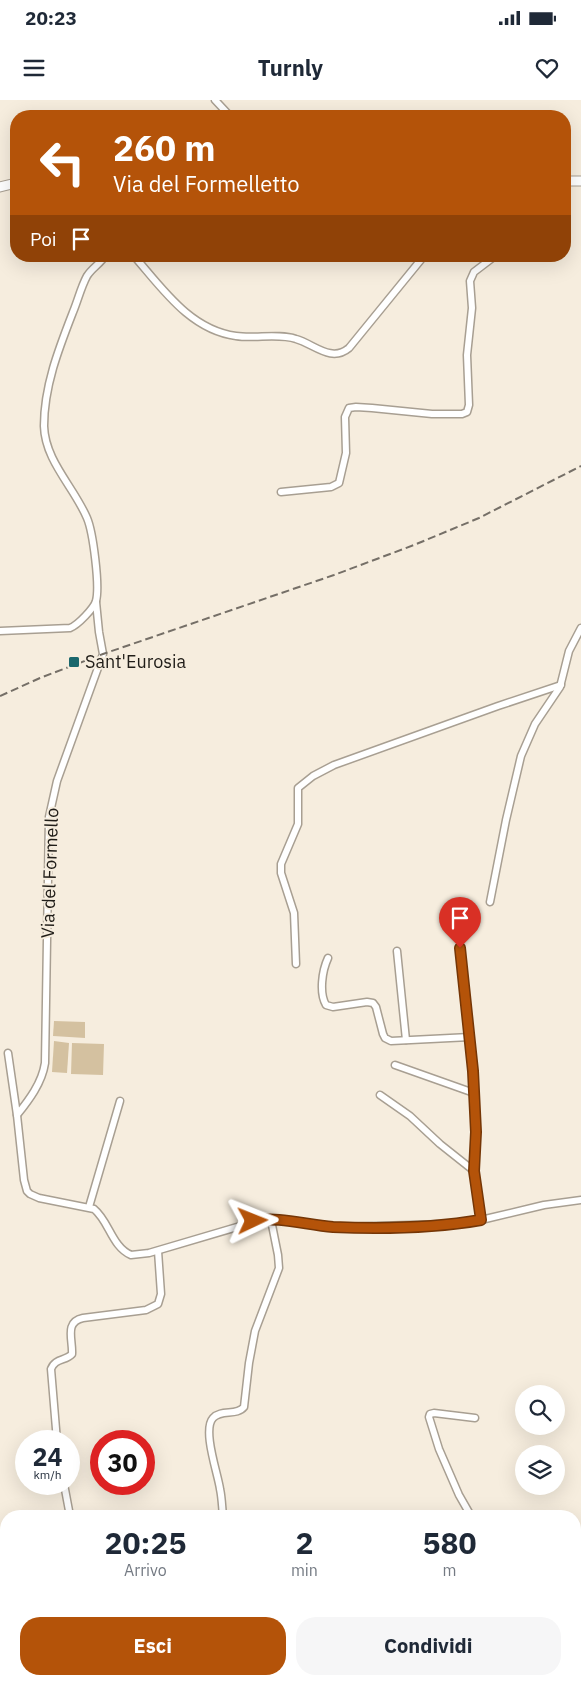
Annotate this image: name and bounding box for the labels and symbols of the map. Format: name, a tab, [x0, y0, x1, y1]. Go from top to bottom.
place label: Sant'Eurosia	[85, 650, 187, 673]
marker: Sant'Eurosia	[67, 655, 81, 669]
street label: Via del Formello	[36, 807, 63, 939]
pin	[439, 897, 481, 948]
position arrow	[226, 1194, 278, 1246]
speed limit sign: 30	[90, 1430, 155, 1495]

